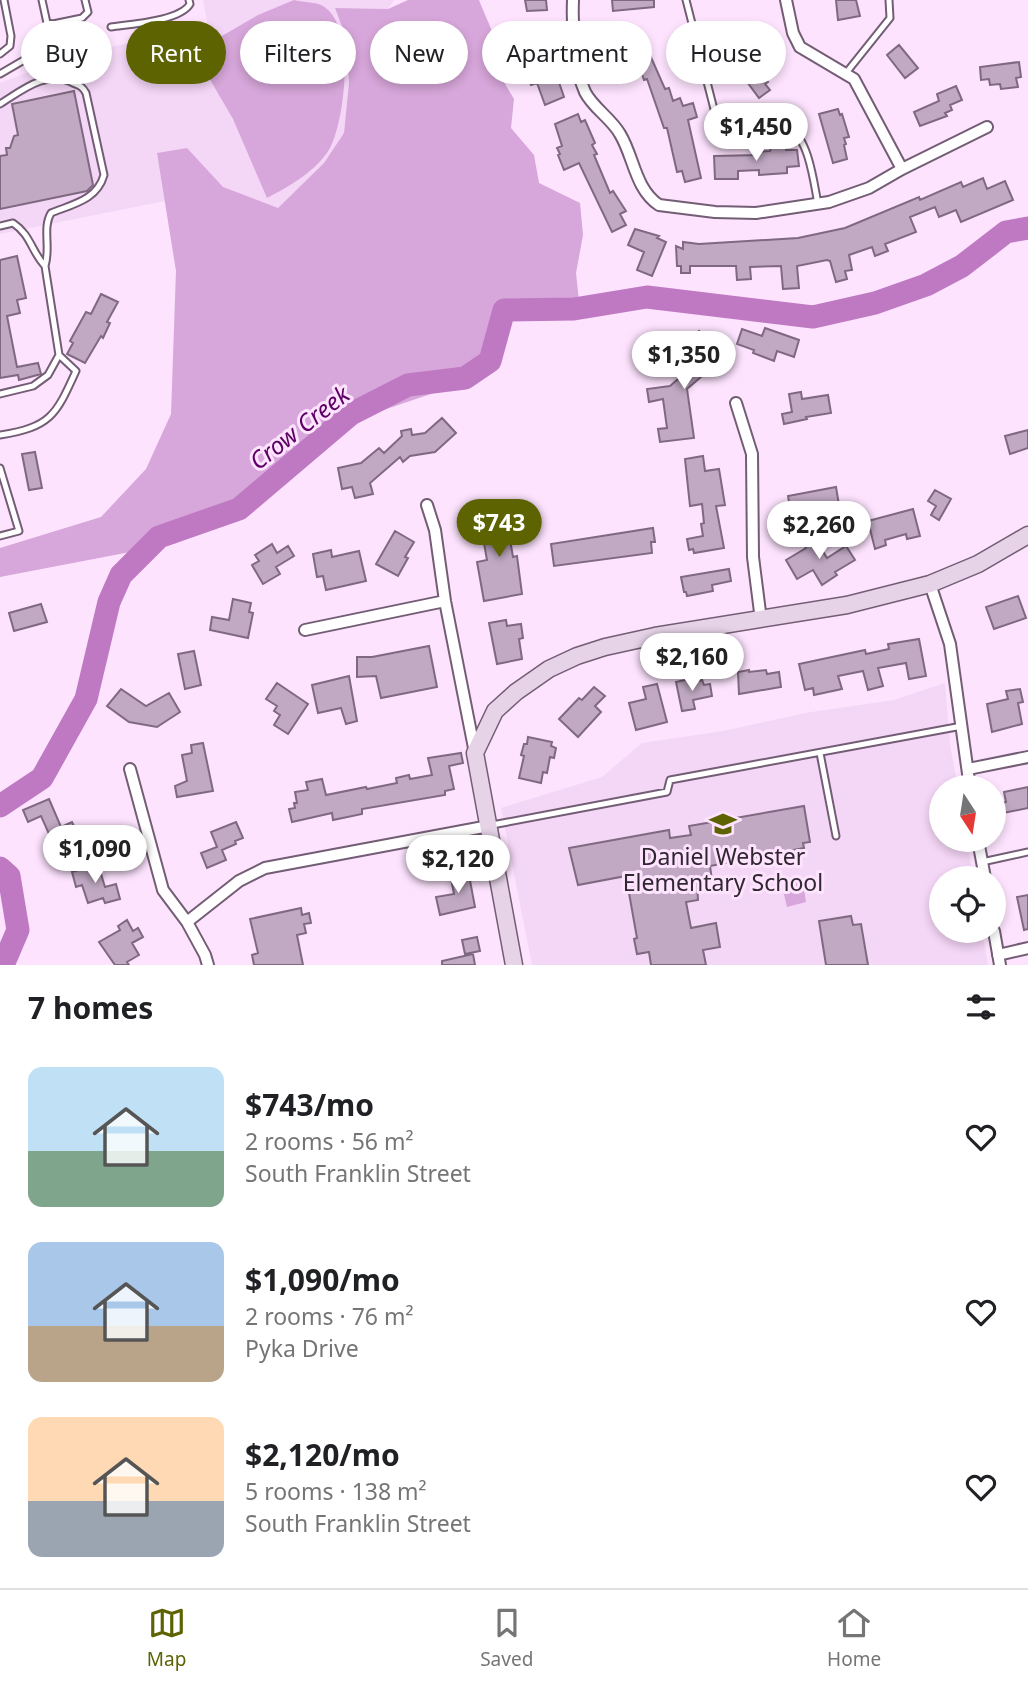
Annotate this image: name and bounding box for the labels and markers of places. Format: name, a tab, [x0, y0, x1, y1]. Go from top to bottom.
pin: $1,450	[699, 104, 813, 163]
pin: $1,350	[627, 332, 741, 391]
pin: $743	[458, 500, 540, 559]
pin: $2,260	[762, 502, 876, 561]
pin: $2,160	[635, 634, 749, 693]
school or university icon: Daniel Webster Elementary School	[708, 809, 738, 839]
pin: $1,090	[38, 826, 152, 885]
pin: $2,120	[401, 836, 515, 895]
place label: Daniel Webster Elementary School	[623, 840, 823, 898]

